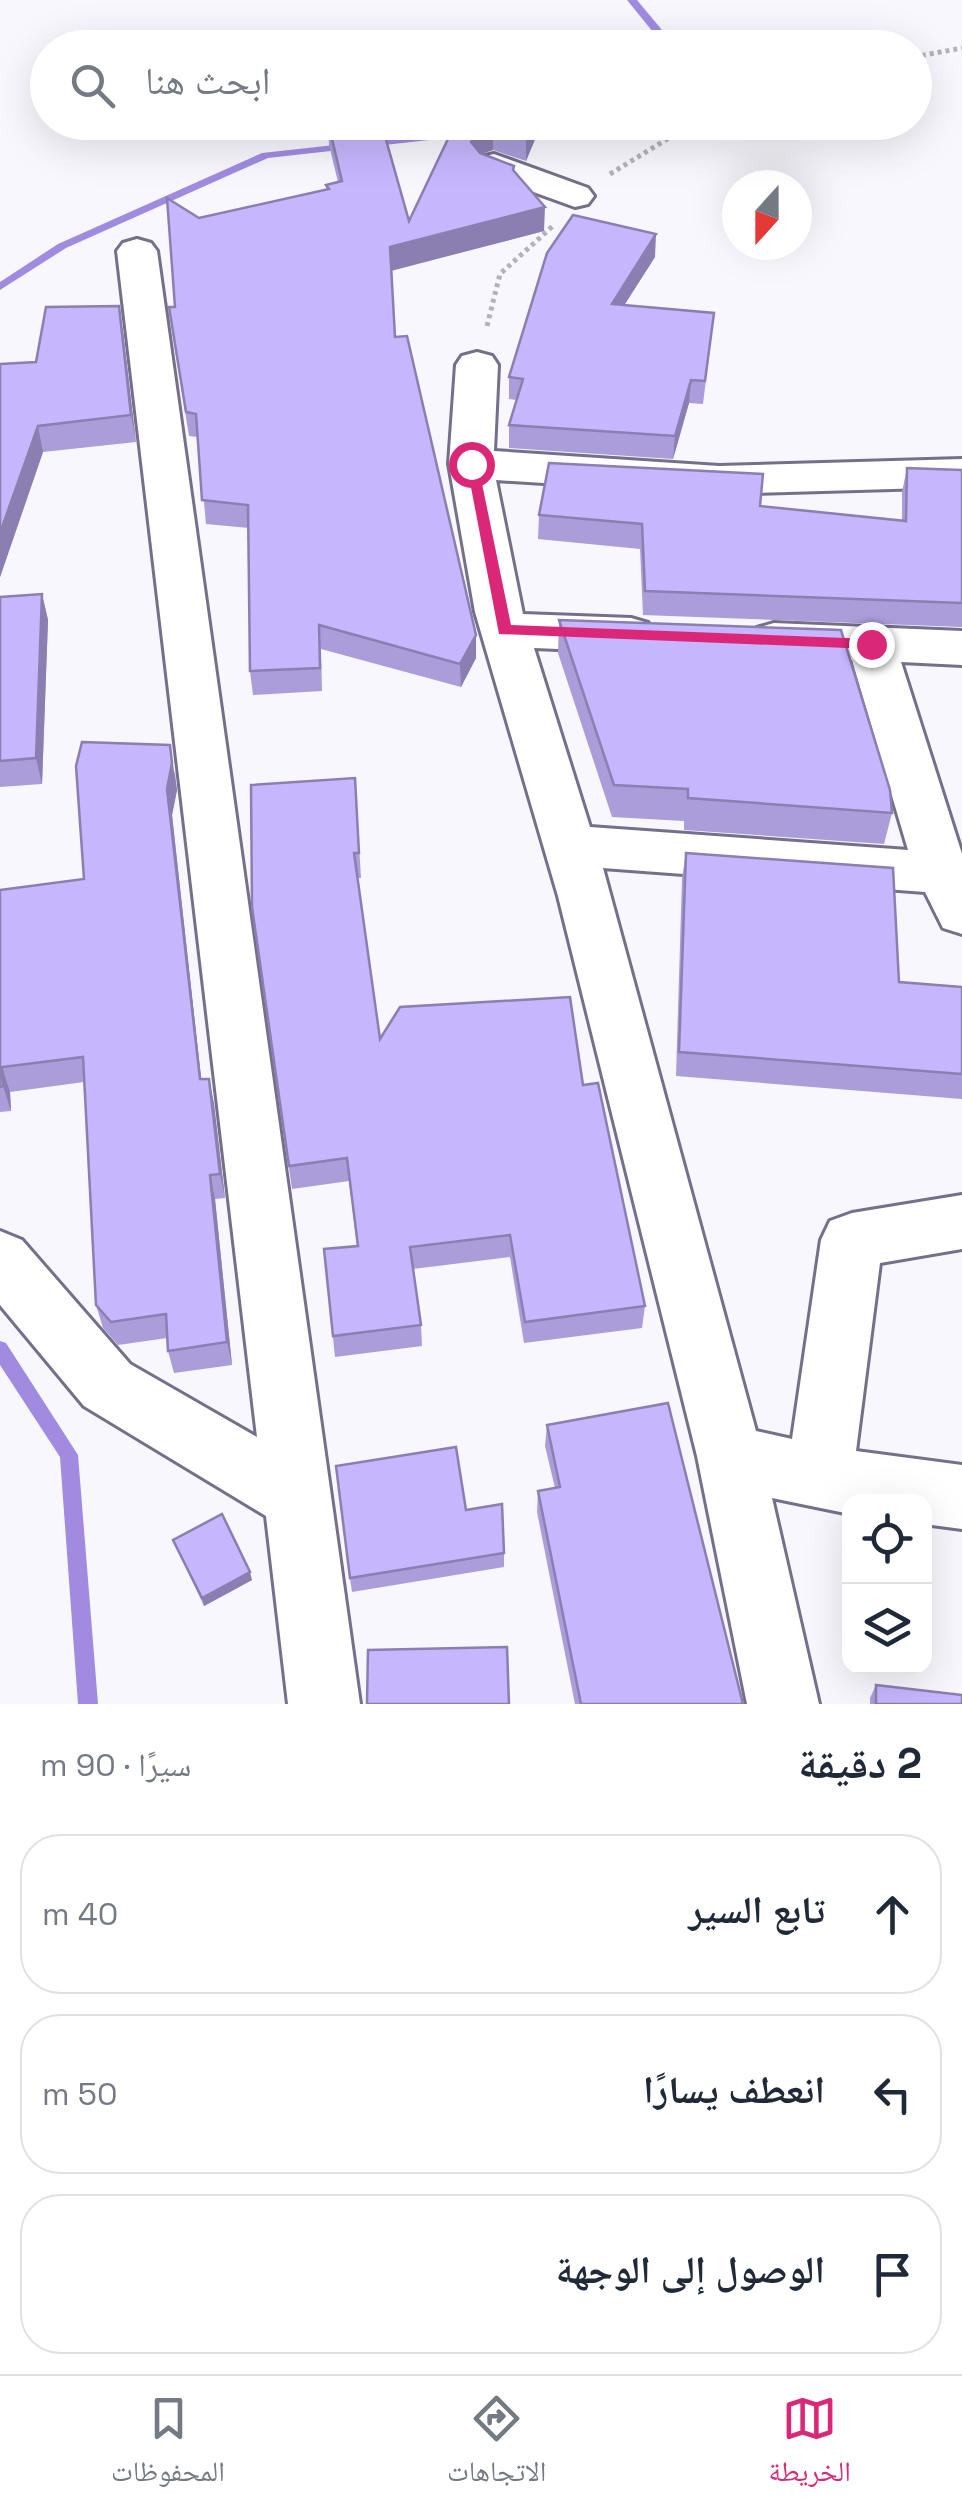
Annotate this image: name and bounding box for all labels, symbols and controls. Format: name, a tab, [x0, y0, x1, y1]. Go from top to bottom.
search box	[30, 30, 932, 140]
text: ابحث هنا	[145, 57, 271, 105]
icon: search	[65, 58, 120, 113]
north arrow	[722, 170, 812, 260]
route start	[449, 442, 495, 488]
route end	[849, 622, 895, 668]
map controls	[842, 1494, 932, 1674]
button: locate	[842, 1494, 932, 1584]
button: layers	[842, 1584, 932, 1674]
text: 2 دقيقة	[798, 1737, 922, 1790]
text: سيرًا · 90 m	[40, 1745, 191, 1785]
text: تابع السير	[689, 1886, 825, 1934]
icon: ahead	[865, 1887, 920, 1942]
text: 40 m	[42, 1894, 118, 1934]
text: انعطف يسارًا	[643, 2066, 825, 2114]
icon: left	[865, 2067, 920, 2122]
text: 50 m	[42, 2074, 117, 2114]
text: الوصول إلى الوجهة	[556, 2246, 825, 2294]
icon: arrive	[865, 2247, 920, 2302]
tab: المحفوظات	[111, 2391, 225, 2499]
tab: الاتجاهات	[447, 2391, 546, 2499]
tab: الخريطة	[769, 2391, 851, 2499]

